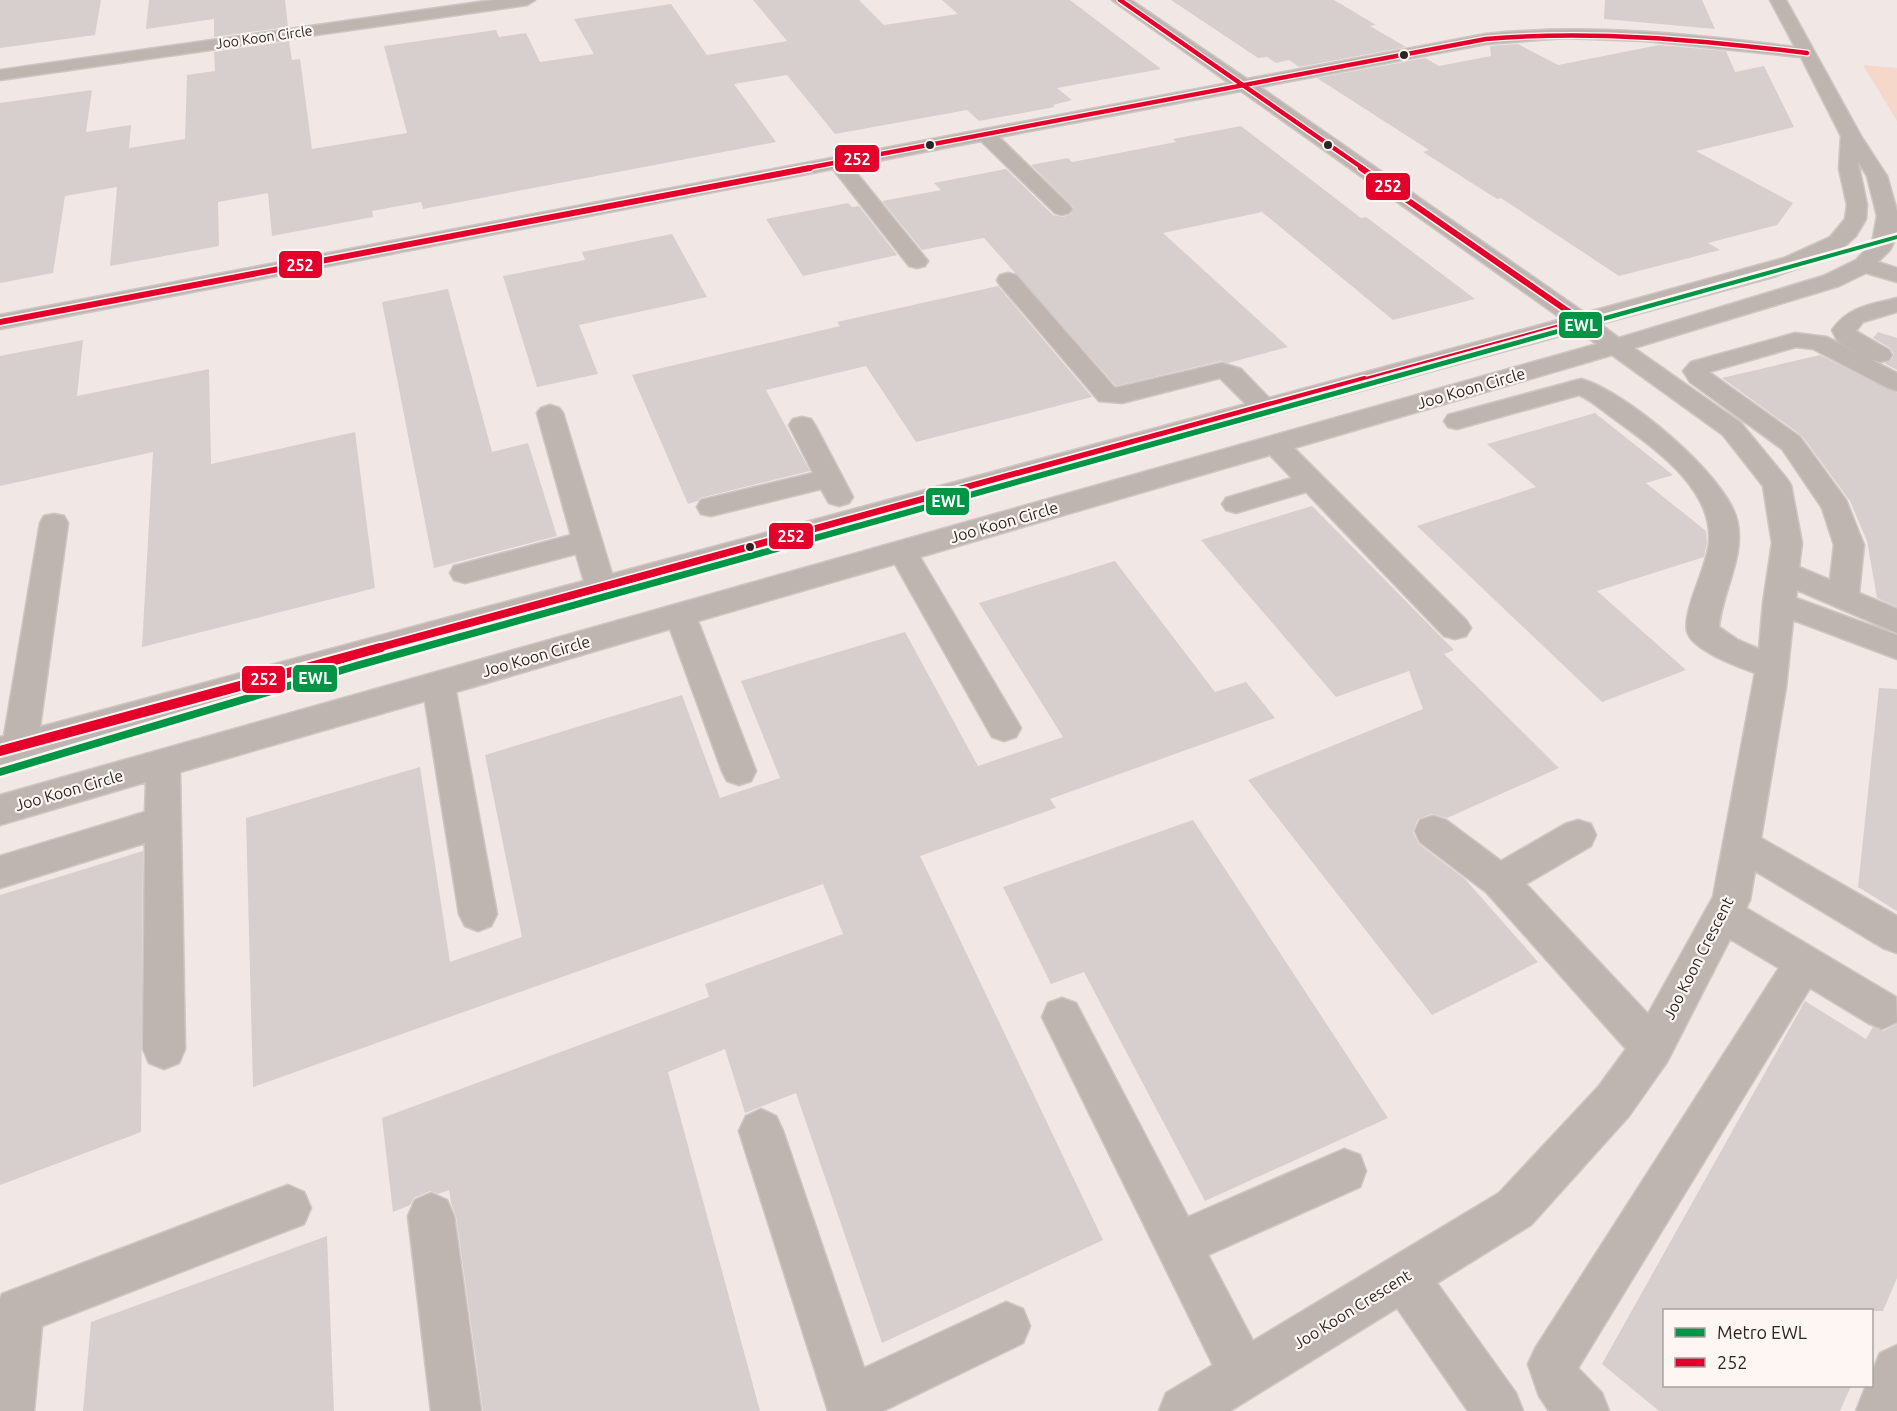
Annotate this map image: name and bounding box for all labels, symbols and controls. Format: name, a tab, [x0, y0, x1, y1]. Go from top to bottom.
street label: Joo Koon Circle	[215, 22, 313, 52]
unlabelled marker	[1398, 49, 1410, 61]
unlabelled marker	[924, 139, 936, 151]
unlabelled marker	[1322, 139, 1334, 151]
line badge: 252	[834, 144, 880, 173]
text: 252	[843, 150, 871, 168]
line badge: 252	[1365, 172, 1411, 201]
text: 252	[1374, 177, 1402, 195]
line badge: 252	[278, 250, 323, 279]
text: 252	[286, 256, 314, 274]
line badge: EWL	[1558, 311, 1603, 339]
text: EWL	[1564, 316, 1598, 334]
street label: Joo Koon Circle	[1415, 364, 1527, 412]
line badge: EWL	[925, 487, 970, 516]
text: EWL	[931, 492, 965, 510]
street label: Joo Koon Circle	[948, 498, 1060, 546]
line badge: 252	[768, 522, 814, 550]
text: 252	[777, 527, 805, 545]
unlabelled marker	[744, 541, 756, 553]
street label: Joo Koon Circle	[480, 632, 592, 680]
line badge: EWL	[292, 664, 338, 693]
line badge: 252	[241, 665, 286, 694]
text: EWL	[298, 669, 332, 687]
text: 252	[250, 670, 278, 688]
street label: Joo Koon Circle	[13, 766, 125, 814]
street label: Joo Koon Crescent	[1659, 893, 1737, 1022]
street label: Joo Koon Crescent	[1290, 1265, 1414, 1352]
legend	[1663, 1309, 1873, 1387]
text: Metro EWL	[1717, 1322, 1807, 1342]
text: 252	[1717, 1352, 1747, 1372]

